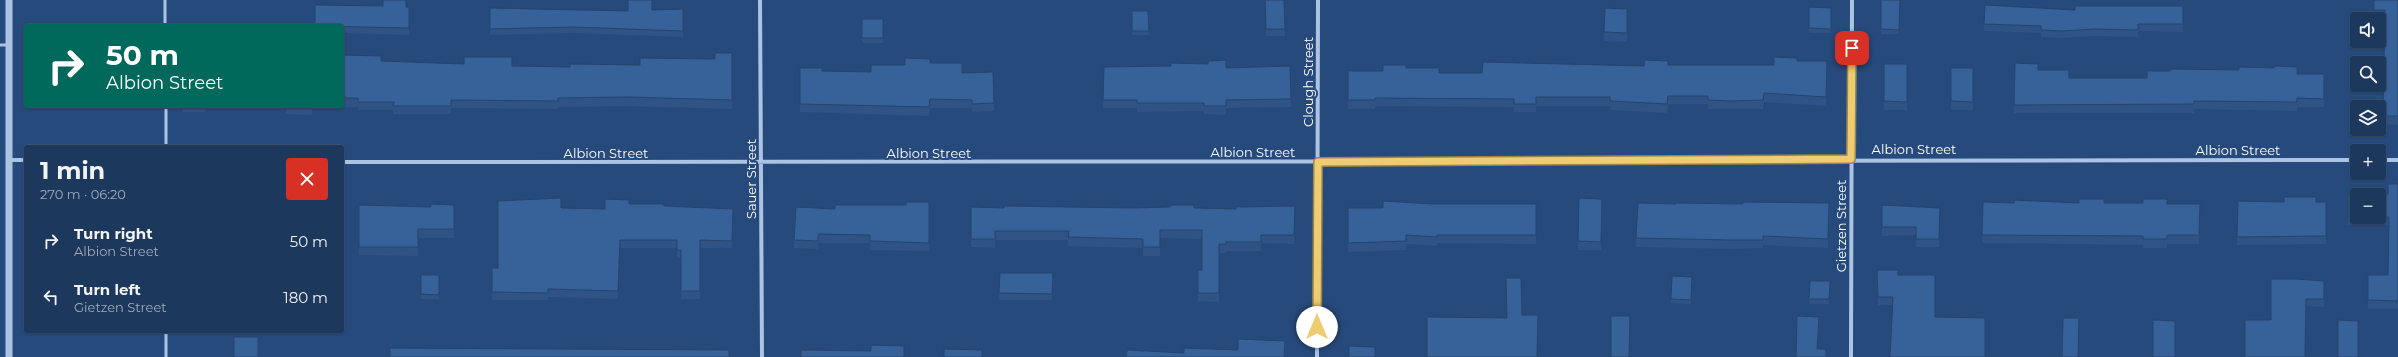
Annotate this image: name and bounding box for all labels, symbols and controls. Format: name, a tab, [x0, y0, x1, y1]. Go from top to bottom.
map controls	[2350, 12, 2386, 224]
button: sound	[2350, 12, 2386, 48]
pin	[1835, 31, 1869, 65]
street label: Clough Street	[1300, 37, 1316, 127]
icon: arrive	[1841, 37, 1863, 59]
text: 50 m	[106, 38, 179, 72]
icon: right	[40, 40, 92, 92]
button: search	[2350, 56, 2386, 92]
text: Albion Street	[106, 72, 223, 94]
button: layers	[2350, 100, 2386, 136]
street label: Sauer Street	[743, 139, 759, 219]
street label: Albion Street	[1872, 141, 1956, 157]
street label: Albion Street	[2196, 142, 2280, 158]
street label: Albion Street	[1211, 144, 1295, 160]
button: +	[2350, 144, 2386, 180]
street label: Albion Street	[564, 145, 648, 161]
street label: Albion Street	[887, 145, 971, 161]
text: 1 min	[40, 156, 105, 185]
button: close	[286, 158, 328, 200]
street label: Gietzen Street	[1833, 180, 1849, 272]
text: 270 m · 06:20	[40, 186, 126, 202]
button: −	[2350, 188, 2386, 224]
text: Turn right	[74, 224, 153, 243]
icon: right	[40, 230, 62, 252]
text: 50 m	[290, 232, 328, 251]
text: Albion Street	[74, 243, 159, 259]
text: Turn left	[74, 280, 141, 299]
icon: left	[40, 286, 62, 308]
text: 180 m	[283, 288, 328, 307]
text: Gietzen Street	[74, 299, 167, 315]
position arrow	[1296, 306, 1338, 348]

